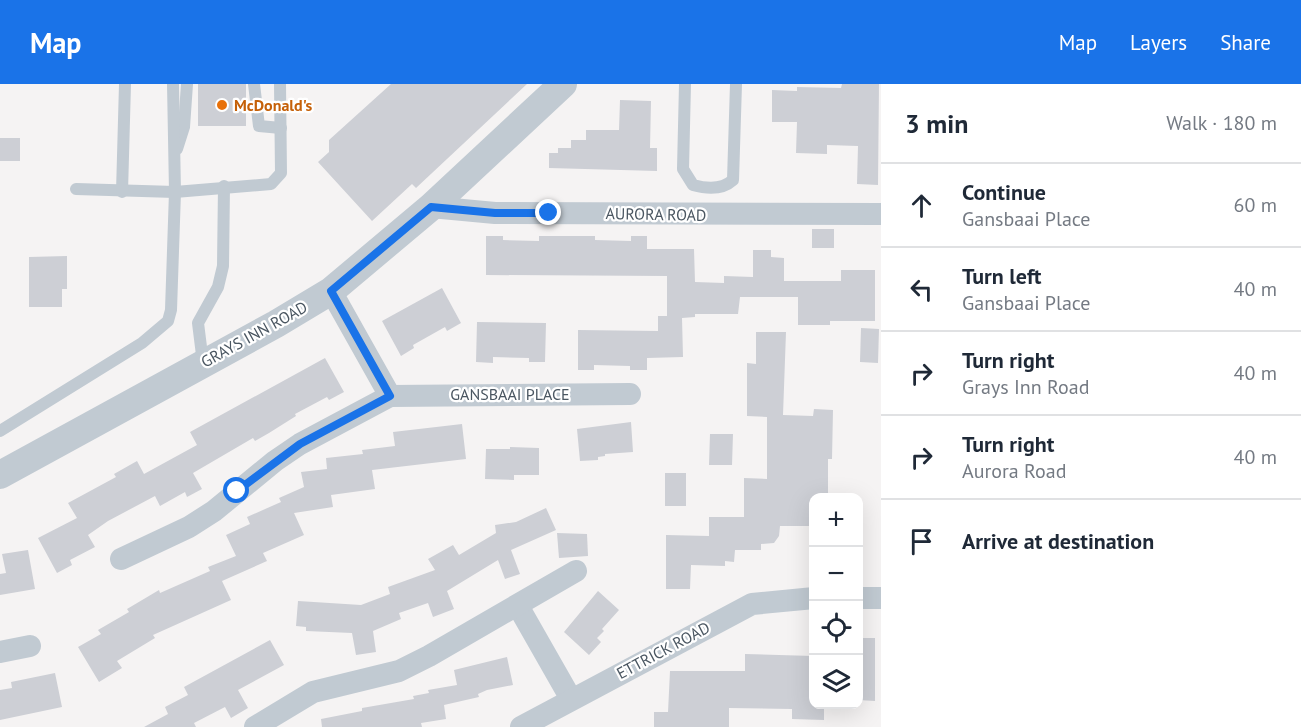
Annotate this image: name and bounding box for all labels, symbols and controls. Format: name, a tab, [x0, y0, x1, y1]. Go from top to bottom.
text: Map	[30, 24, 81, 61]
text: Map	[1059, 29, 1097, 56]
text: Layers	[1130, 29, 1187, 56]
text: Share	[1220, 29, 1271, 56]
place label: McDonald's	[234, 95, 313, 115]
marker: McDonald's	[215, 98, 229, 112]
text: 3 min	[905, 107, 968, 140]
text: Walk · 180 m	[1166, 110, 1277, 136]
text: Continue	[962, 178, 1046, 206]
icon: ahead	[905, 189, 938, 222]
text: 60 m	[1234, 192, 1277, 218]
route end	[535, 199, 561, 225]
street label: AURORA ROAD	[605, 203, 707, 225]
text: Gansbaai Place	[962, 206, 1091, 232]
text: Turn left	[962, 262, 1042, 290]
icon: left	[905, 273, 938, 306]
text: 40 m	[1234, 276, 1277, 302]
text: Gansbaai Place	[962, 290, 1091, 316]
street label: GRAYS INN ROAD	[197, 297, 311, 371]
text: Turn right	[962, 346, 1054, 374]
icon: right	[905, 357, 938, 390]
text: 40 m	[1234, 360, 1277, 386]
text: Grays Inn Road	[962, 374, 1089, 400]
street label: GANSBAAI PLACE	[450, 384, 570, 404]
text: Turn right	[962, 430, 1054, 458]
icon: right	[905, 441, 938, 474]
text: 40 m	[1234, 444, 1277, 470]
text: Aurora Road	[962, 458, 1066, 484]
route start	[223, 477, 249, 503]
map controls	[809, 493, 863, 709]
button: +	[809, 493, 863, 547]
icon: arrive	[905, 525, 938, 558]
text: Arrive at destination	[962, 527, 1154, 555]
button: −	[809, 547, 863, 601]
button: locate	[809, 601, 863, 655]
street label: ETTRICK ROAD	[613, 617, 713, 683]
button: layers	[809, 655, 863, 709]

